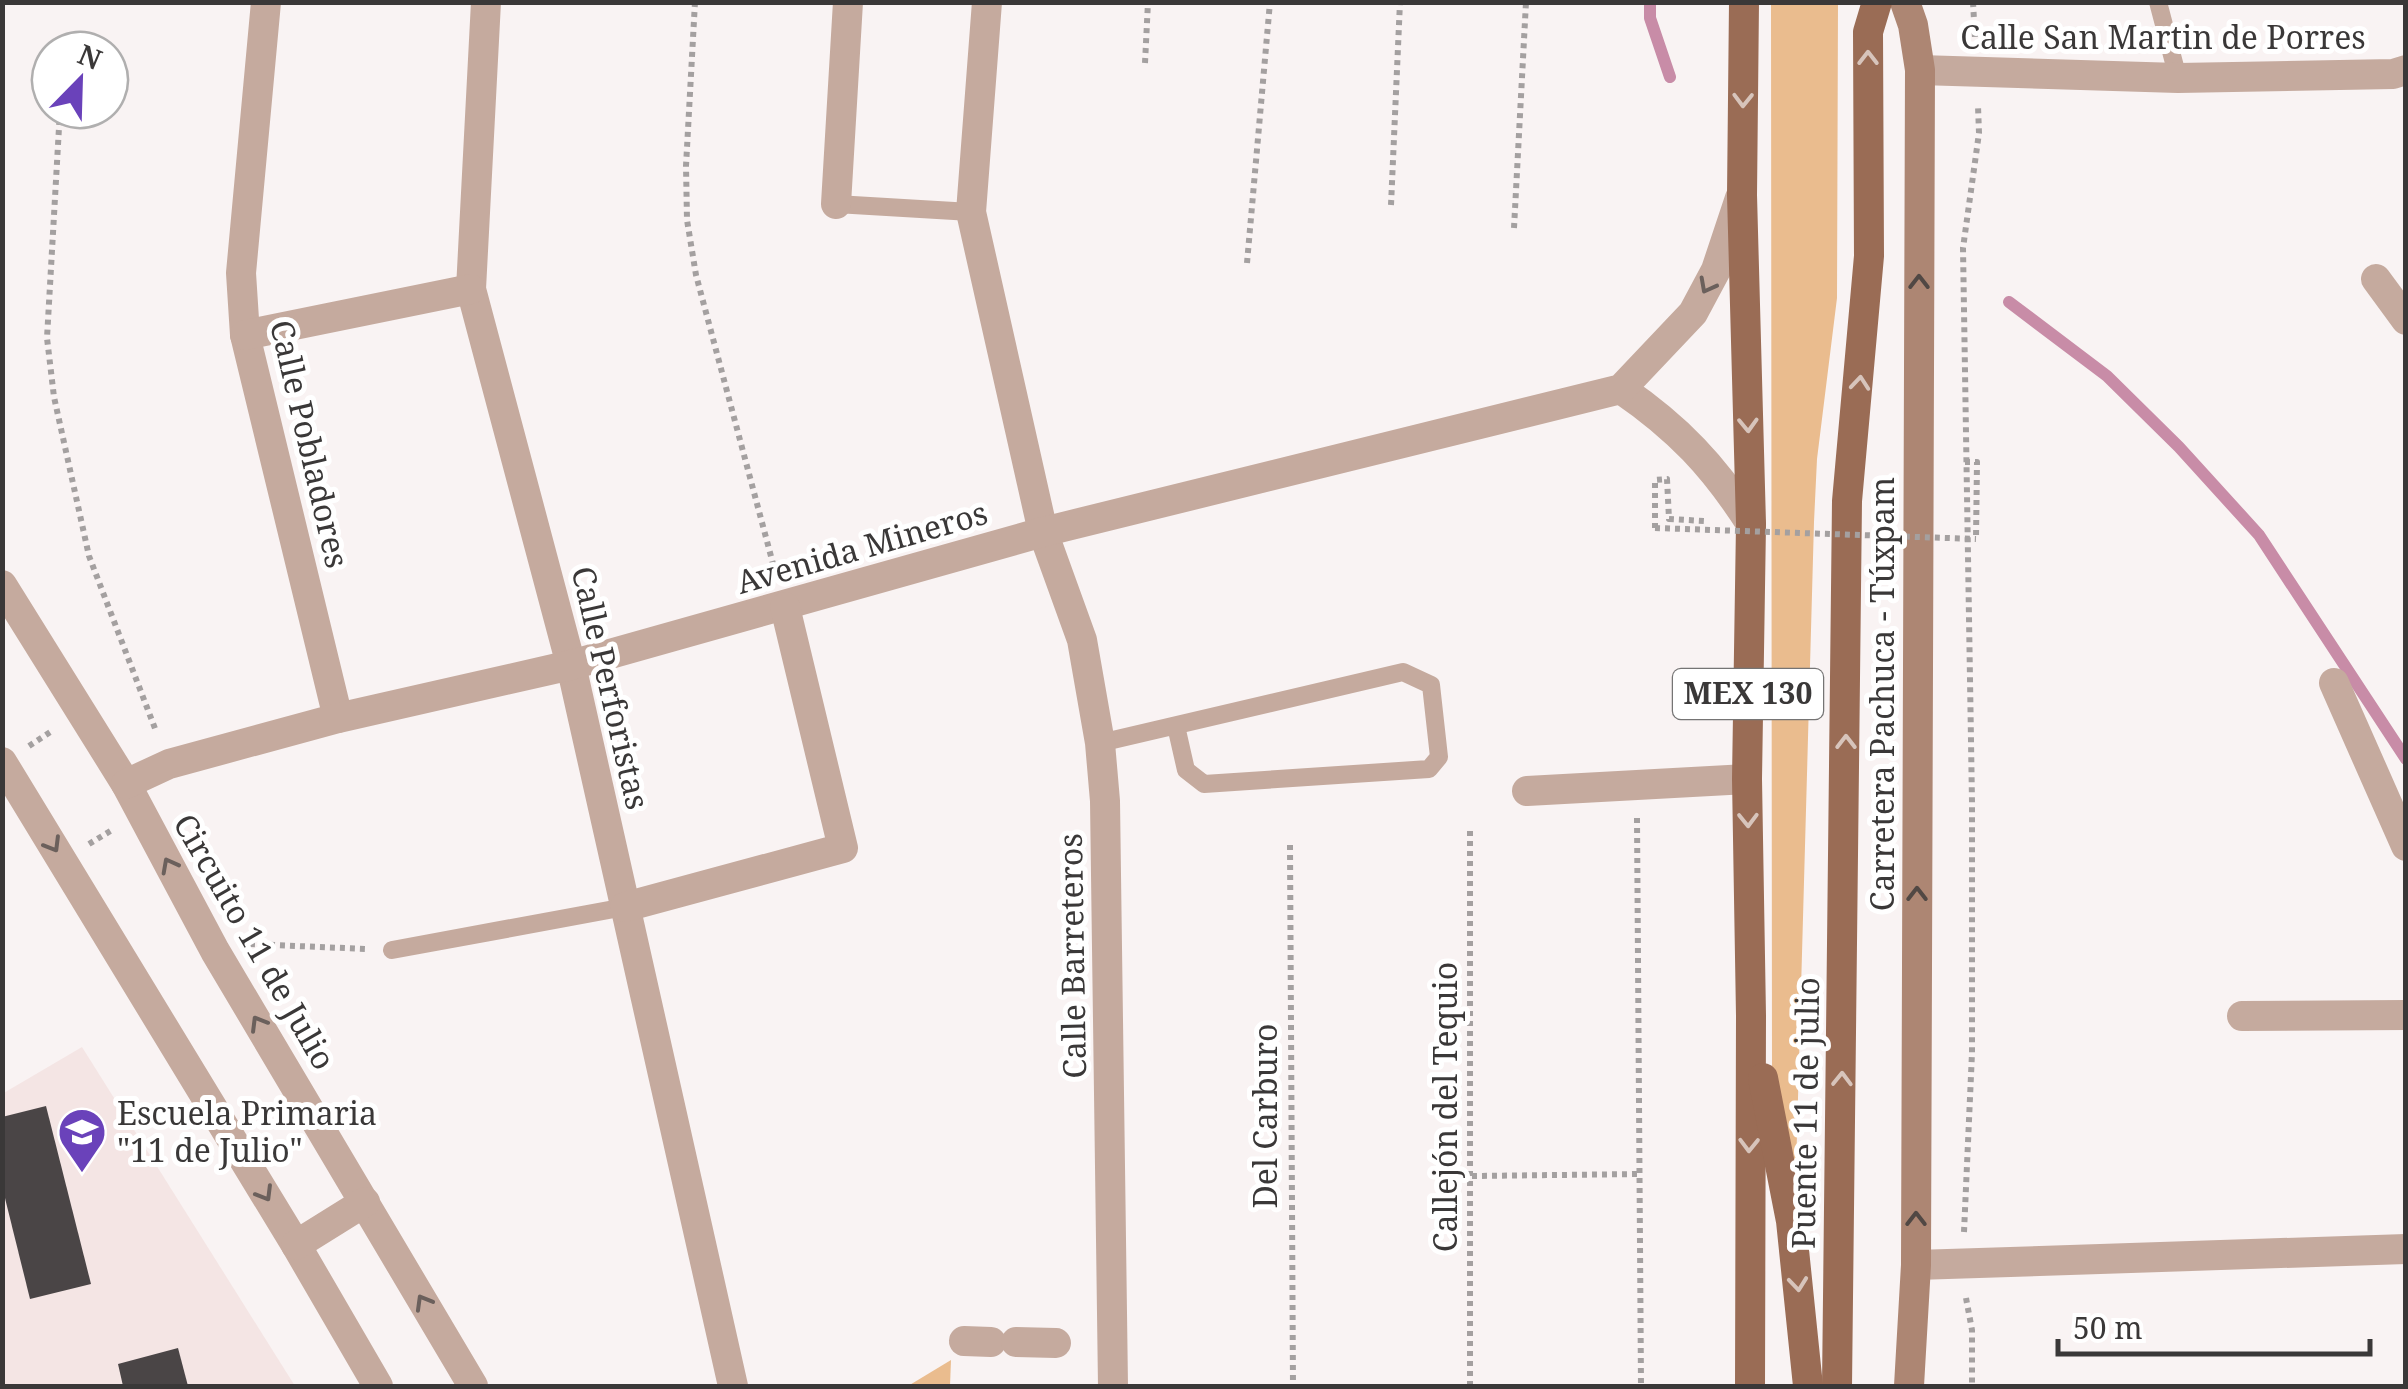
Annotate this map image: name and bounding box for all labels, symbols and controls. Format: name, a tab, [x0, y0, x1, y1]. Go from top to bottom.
street label: Calle San Martin de Porres	[1960, 15, 2366, 58]
north arrow	[30, 30, 130, 130]
text: N	[73, 34, 108, 78]
one-way arrow	[1857, 50, 1879, 66]
one-way arrow	[1732, 92, 1754, 108]
one-way arrow	[1908, 273, 1930, 288]
one-way arrow	[1700, 275, 1720, 293]
street label: Calle Pobladores	[261, 316, 360, 572]
one-way arrow	[1848, 374, 1870, 390]
one-way arrow	[1738, 417, 1759, 433]
street label: Carretera Pachuca - Túxpam	[1860, 477, 1903, 911]
street label: Avenida Mineros	[731, 490, 992, 603]
street label: Calle Perforistas	[563, 562, 660, 813]
road number: MEX 130	[1673, 669, 1823, 719]
one-way arrow	[1835, 734, 1856, 750]
street label: Circuito 11 de Julio	[164, 805, 346, 1077]
one-way arrow	[1737, 812, 1758, 828]
street label: Calle Barreteros	[1048, 833, 1095, 1079]
one-way arrow	[41, 835, 60, 853]
one-way arrow	[162, 858, 181, 876]
one-way arrow	[1906, 886, 1928, 902]
street label: Callejón del Tequio	[1423, 962, 1466, 1252]
street label: Puente 11 de julio	[1781, 977, 1828, 1249]
one-way arrow	[251, 1016, 270, 1034]
street label: Del Carburo	[1243, 1024, 1286, 1208]
one-way arrow	[1831, 1071, 1852, 1087]
place label: Escuela Primaria "11 de Julio"	[117, 1091, 377, 1171]
school or university icon: Escuela Primaria "11 de Julio"	[56, 1106, 108, 1174]
one-way arrow	[1738, 1138, 1760, 1153]
one-way arrow	[253, 1184, 272, 1202]
one-way arrow	[1905, 1211, 1927, 1226]
one-way arrow	[1786, 1277, 1808, 1293]
scale bar	[2058, 1294, 2370, 1356]
one-way arrow	[416, 1295, 436, 1313]
text: 50 m	[2073, 1307, 2143, 1348]

